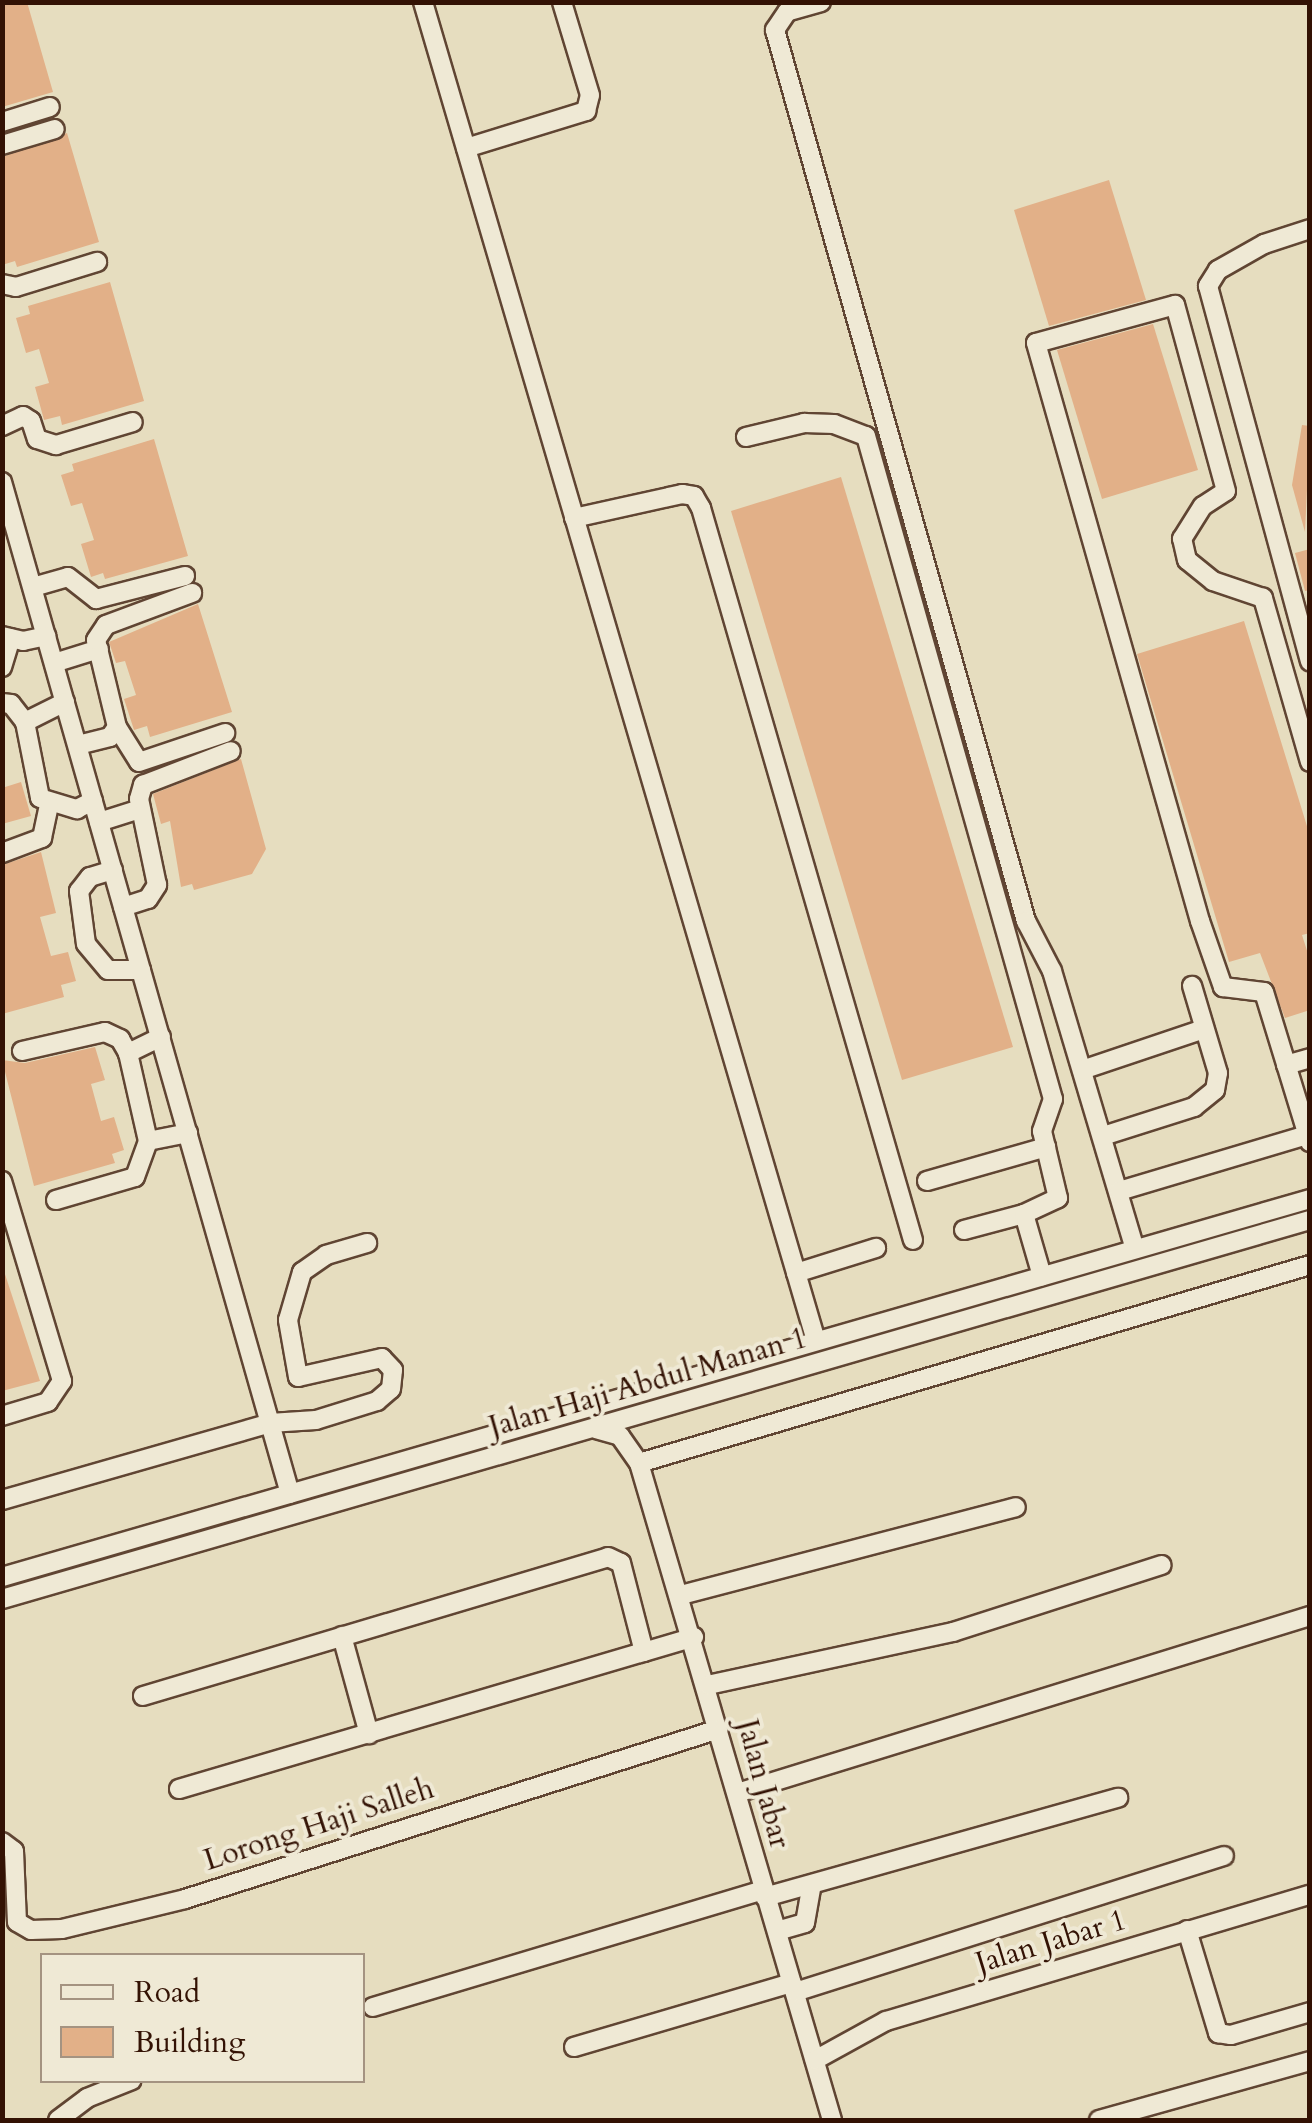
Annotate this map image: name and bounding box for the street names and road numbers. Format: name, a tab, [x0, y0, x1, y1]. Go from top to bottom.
street label: Jalan Haji Abdul Manan 1	[485, 1320, 811, 1446]
street label: Jalan Jabar	[729, 1716, 797, 1852]
street label: Lorong Haji Salleh	[199, 1771, 439, 1879]
street label: Jalan Jabar 1	[971, 1902, 1131, 1982]

